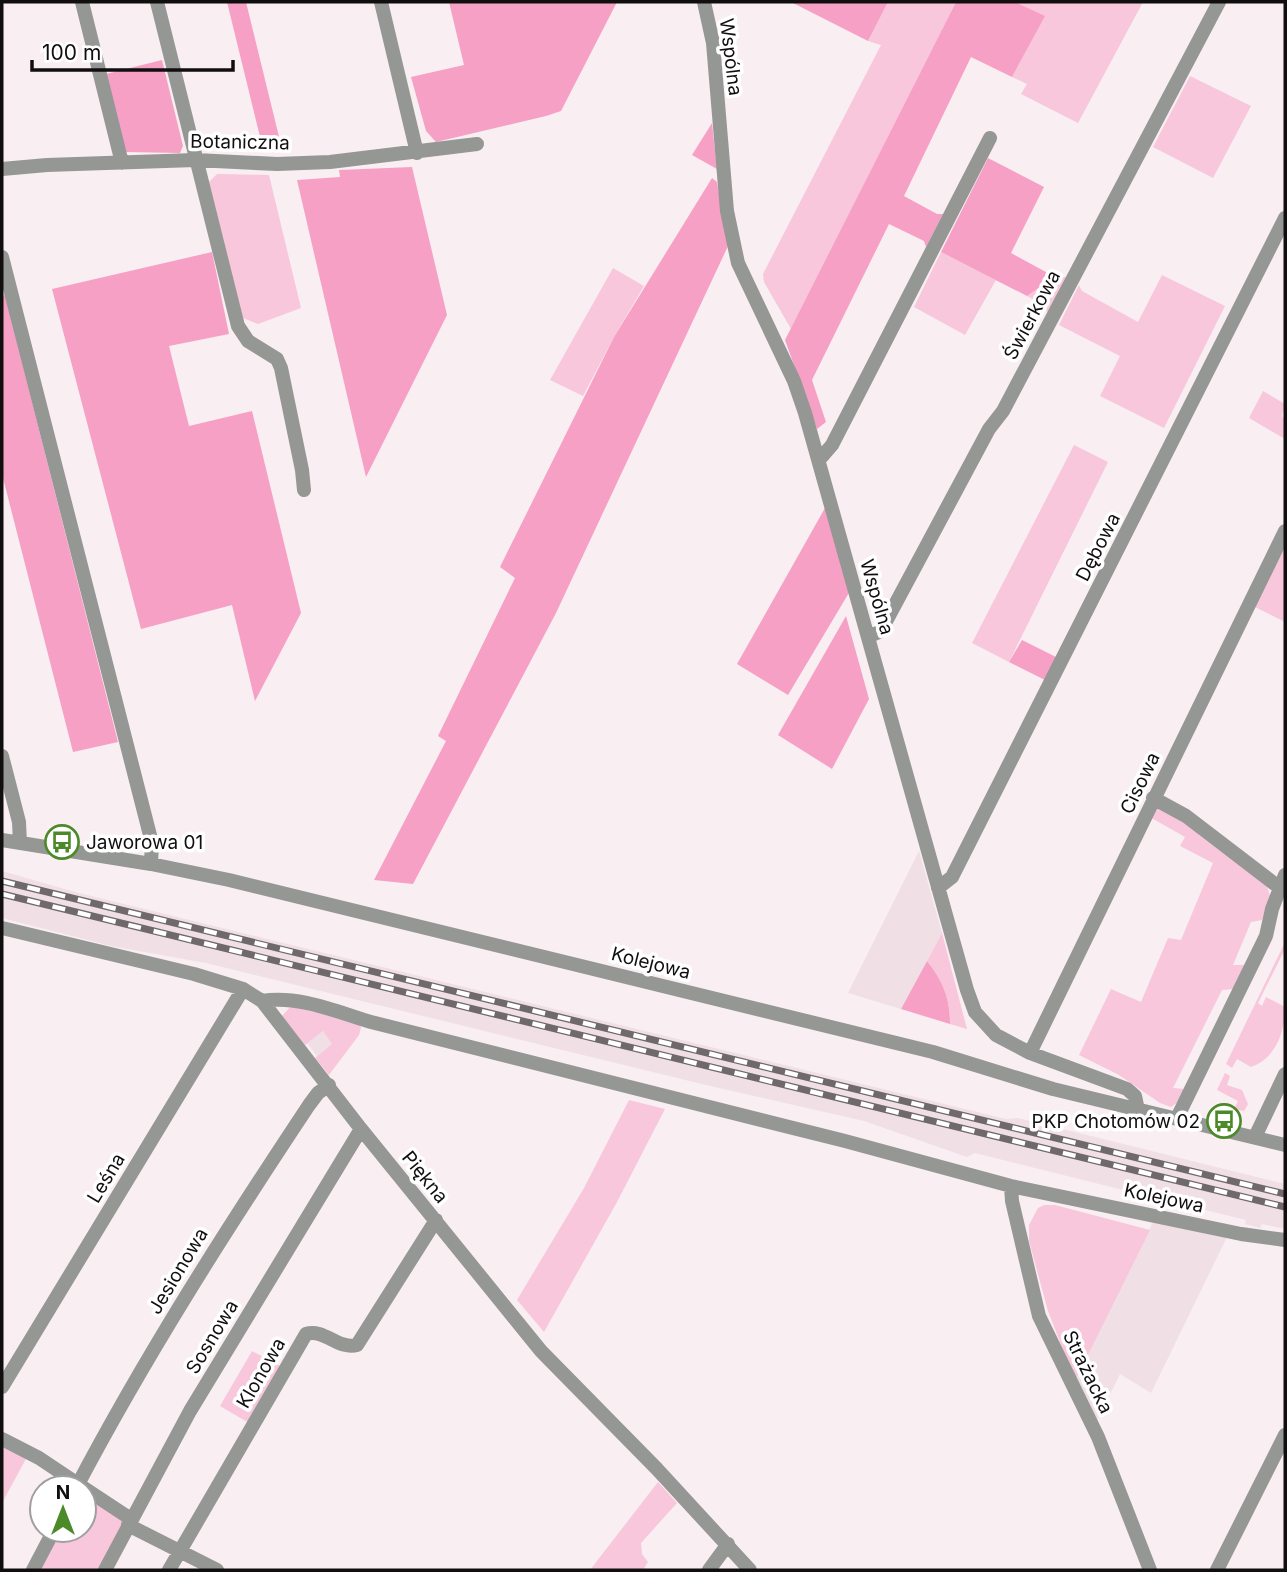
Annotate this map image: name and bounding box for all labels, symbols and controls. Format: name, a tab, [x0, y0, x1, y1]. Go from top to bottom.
street label: Wspólna	[715, 17, 747, 97]
scale bar	[32, 28, 233, 72]
text: 100 m	[42, 40, 101, 65]
street label: Botaniczna	[190, 130, 290, 154]
street label: Świerkowa	[999, 266, 1065, 364]
street label: Dębowa	[1071, 509, 1125, 585]
street label: Wspólna	[855, 557, 899, 637]
street label: Cisowa	[1115, 748, 1165, 818]
bus stop icon: Jaworowa 01	[43, 823, 81, 861]
place label: Jaworowa 01	[86, 831, 203, 854]
street label: Kolejowa	[609, 942, 693, 984]
bus stop icon: PKP Chotomów 02	[1205, 1102, 1243, 1140]
place label: PKP Chotomów 02	[1032, 1110, 1200, 1133]
street label: Piękna	[397, 1146, 453, 1208]
street label: Leśna	[82, 1149, 130, 1207]
street label: Kolejowa	[1122, 1178, 1206, 1218]
street label: Jesionowa	[143, 1224, 213, 1318]
street label: Sosnowa	[181, 1296, 243, 1378]
street label: Strażacka	[1058, 1327, 1118, 1417]
street label: Klonowa	[232, 1334, 290, 1412]
north arrow	[28, 1474, 98, 1544]
text: N	[56, 1481, 70, 1504]

